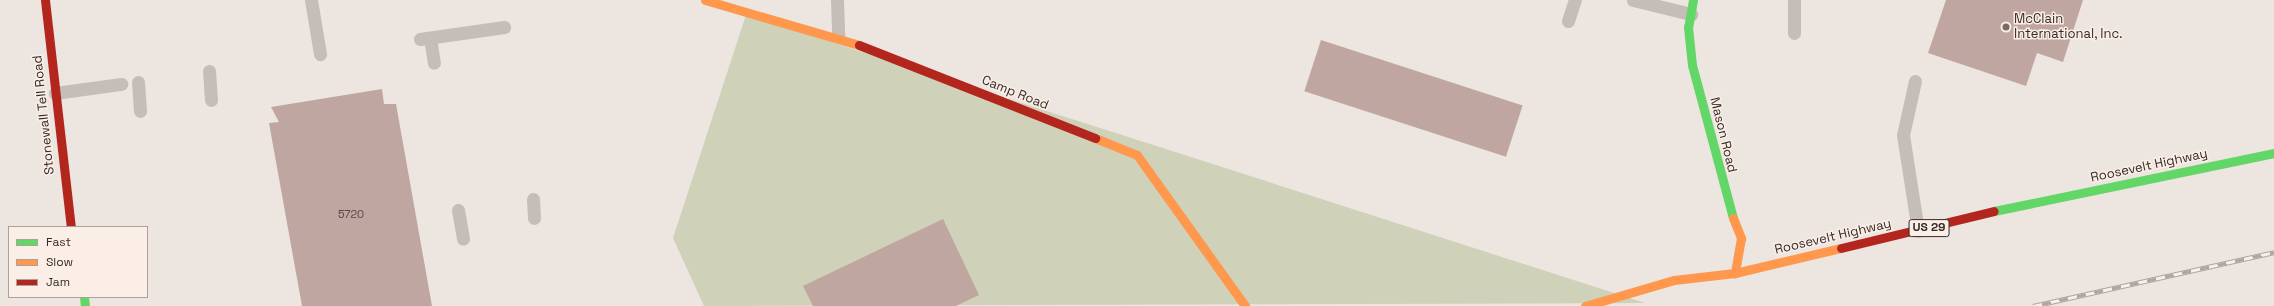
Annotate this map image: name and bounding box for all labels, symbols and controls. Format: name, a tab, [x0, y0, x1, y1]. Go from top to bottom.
place label: McClain International, Inc.	[2014, 12, 2123, 43]
marker: McClain International, Inc.	[2001, 22, 2011, 32]
street label: Stonewall Tell Road	[30, 54, 58, 176]
street label: Camp Road	[979, 73, 1051, 113]
street label: Mason Road	[1706, 96, 1740, 174]
street label: Roosevelt Highway	[2089, 146, 2209, 186]
house number: 5720	[338, 207, 364, 221]
street label: Roosevelt Highway	[1773, 216, 1893, 258]
road number: US 29	[1908, 218, 1950, 238]
legend	[8, 226, 148, 298]
text: Fast	[46, 234, 71, 250]
text: Slow	[46, 254, 73, 270]
text: Jam	[46, 274, 70, 290]

